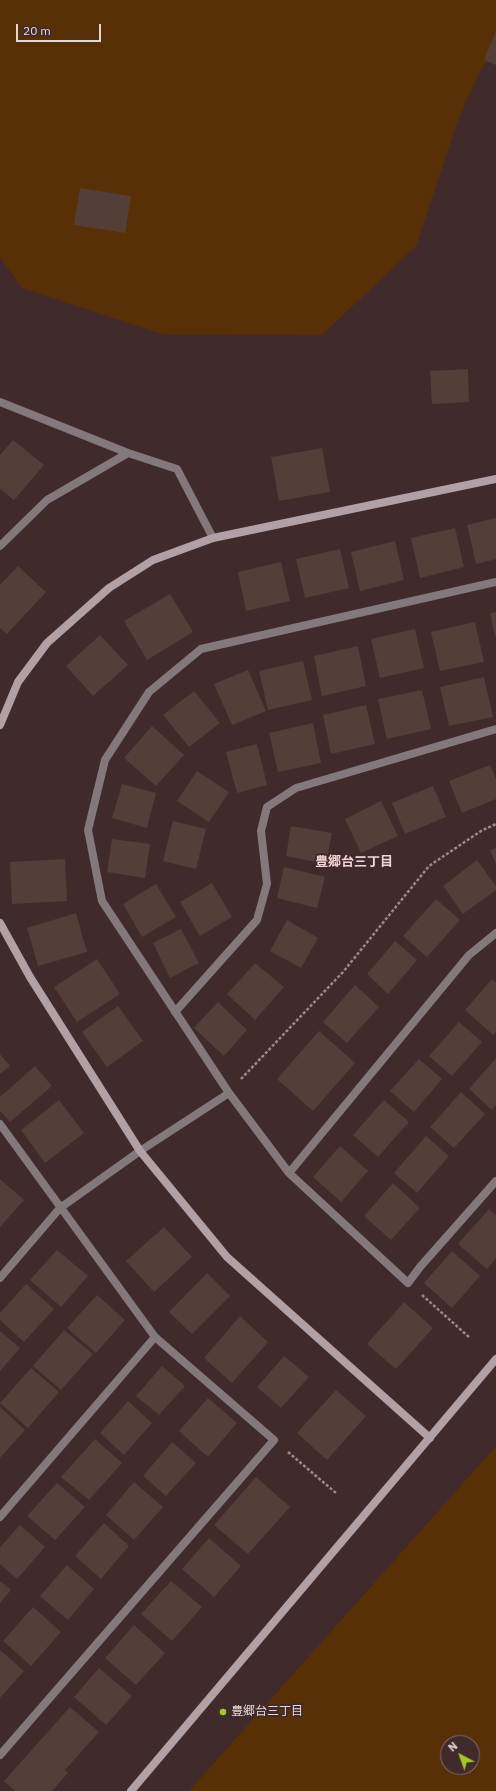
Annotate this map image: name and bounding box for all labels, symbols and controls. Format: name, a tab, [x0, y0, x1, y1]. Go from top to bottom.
scale bar	[18, 16, 103, 42]
text: 20 m	[23, 23, 51, 38]
district label: 豊郷台三丁目	[315, 854, 393, 870]
place label: 豊郷台三丁目	[231, 1705, 303, 1719]
marker: 豊郷台三丁目	[218, 1707, 228, 1717]
north arrow	[440, 1735, 480, 1775]
text: N	[445, 1739, 460, 1755]

